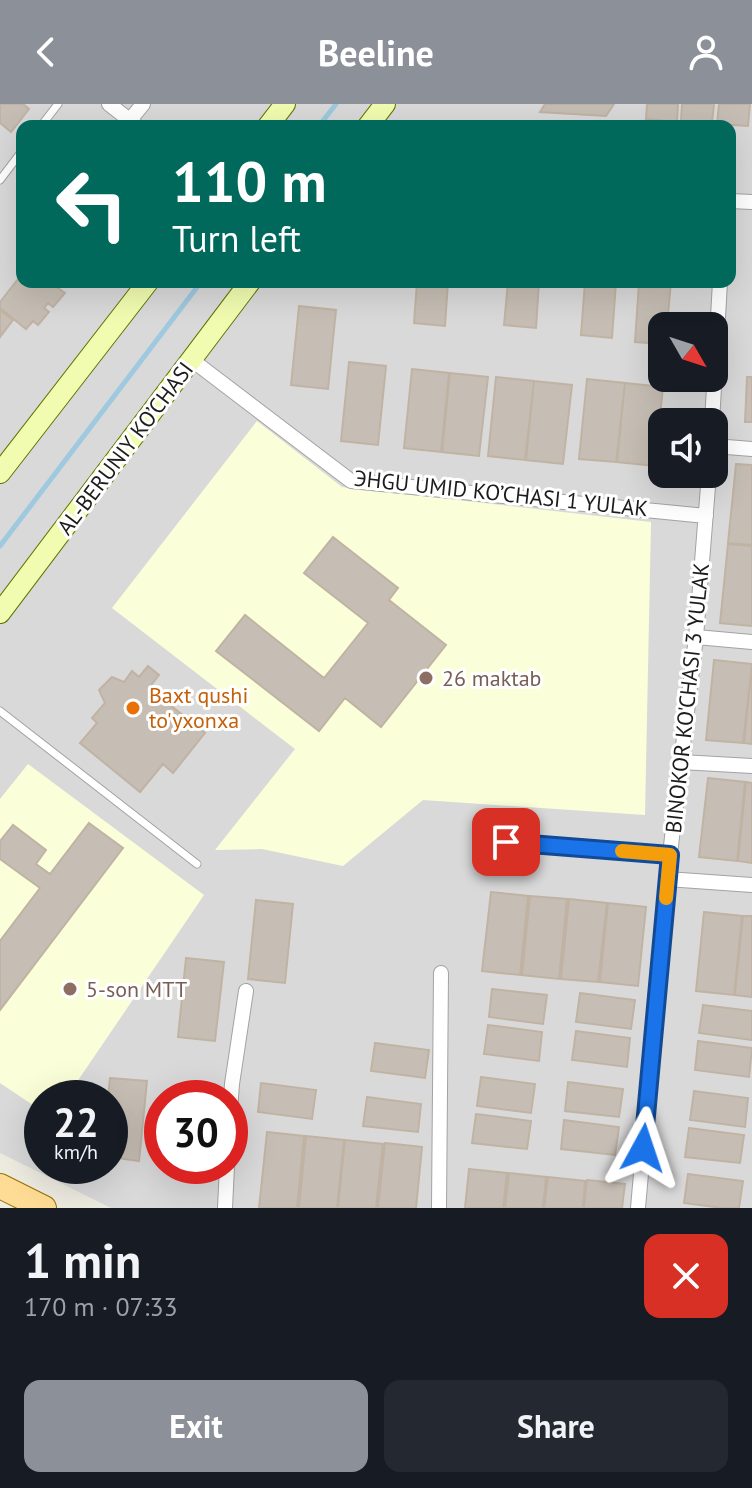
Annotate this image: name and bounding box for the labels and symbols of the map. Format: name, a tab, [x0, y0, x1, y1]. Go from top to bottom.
north arrow	[648, 312, 728, 392]
street label: AL-BERUNIY KO’CHASI	[51, 356, 199, 540]
street label: ЭHGU UMID KO’CHASI 1 YULAK	[353, 464, 649, 522]
street label: BINOKOR KO'CHASI 3 YULAK	[659, 561, 715, 835]
place label: 26 maktab	[442, 664, 541, 692]
marker: 26 maktab	[417, 669, 435, 687]
place label: Baxt qushi to'yxonxa	[149, 681, 248, 734]
marker: Baxt qushi to'yxonxa	[124, 699, 142, 717]
pin	[472, 808, 540, 876]
place label: 5-son MTT	[86, 975, 187, 1003]
marker: 5-son MTT	[61, 980, 79, 998]
speed limit sign: 30	[144, 1080, 248, 1184]
position arrow	[601, 1106, 685, 1190]

